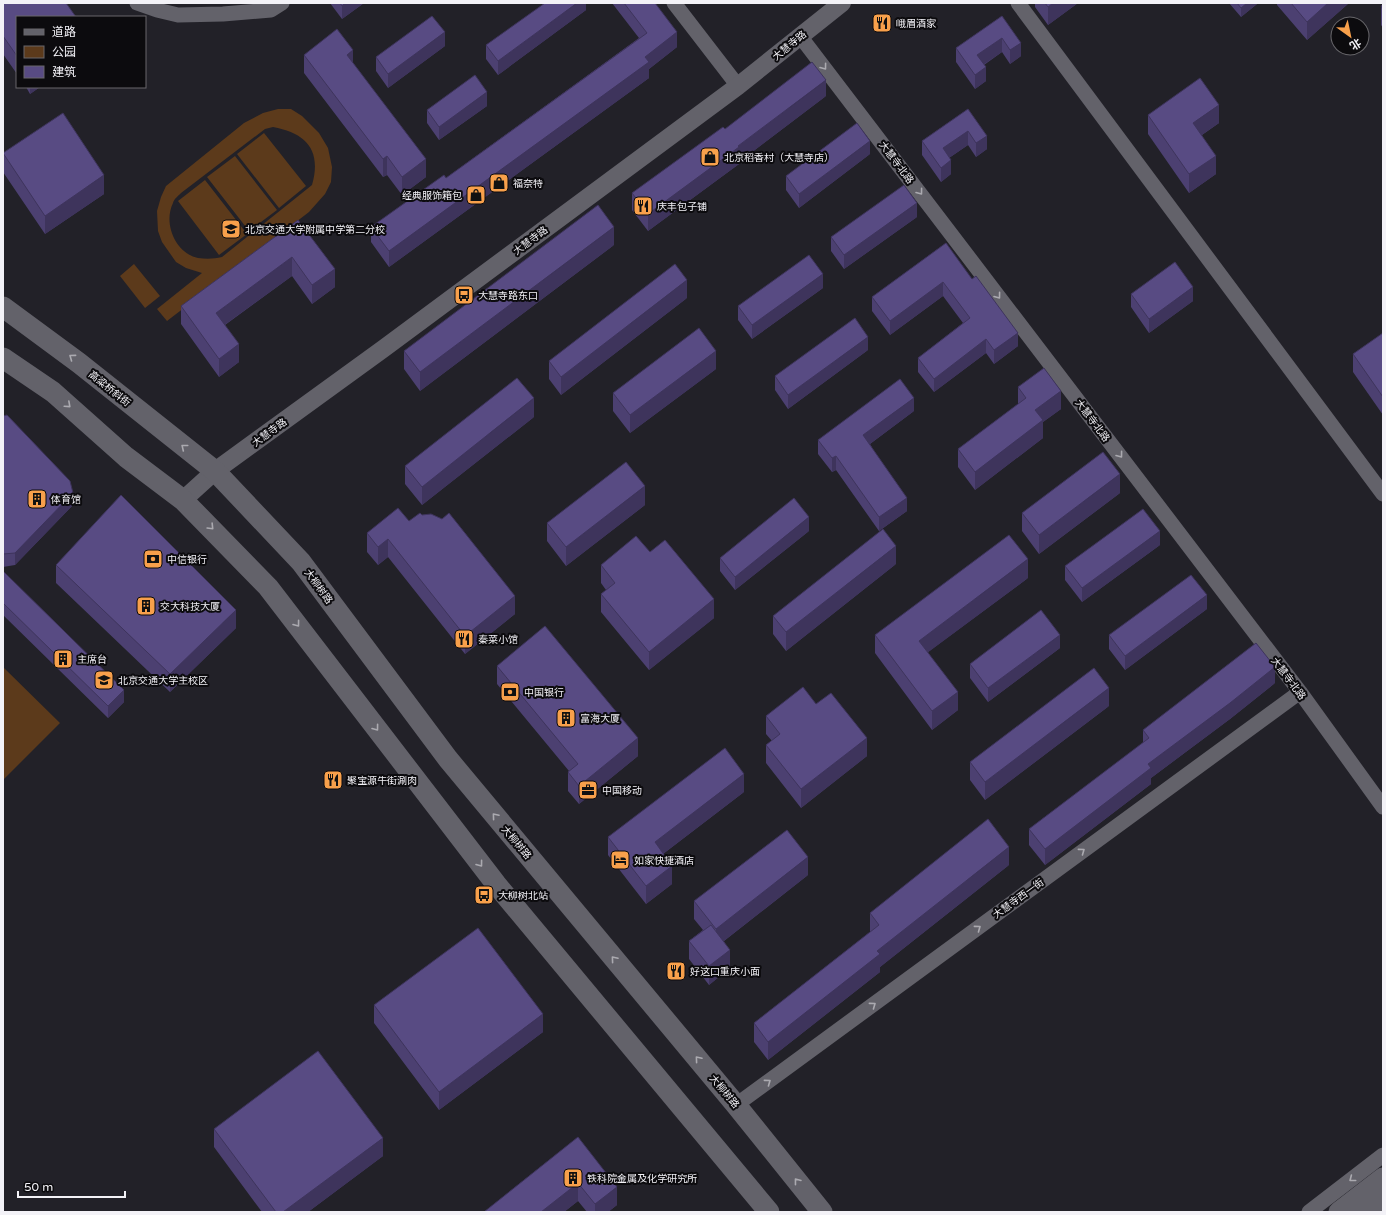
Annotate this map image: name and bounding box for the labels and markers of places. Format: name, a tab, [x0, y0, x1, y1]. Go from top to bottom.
restaurant icon: 峨眉酒家	[871, 12, 893, 34]
place label: 峨眉酒家	[896, 18, 937, 30]
shop icon: 北京稻香村（大慧寺店）	[699, 146, 721, 168]
place label: 北京稻香村（大慧寺店）	[724, 152, 834, 164]
shop icon: 福奈特	[488, 172, 510, 194]
place label: 福奈特	[513, 178, 543, 190]
shop icon: 经典服饰箱包	[465, 184, 487, 206]
place label: 经典服饰箱包	[402, 190, 462, 202]
restaurant icon: 庆丰包子铺	[632, 195, 654, 217]
place label: 庆丰包子铺	[657, 201, 707, 213]
school or university icon: 北京交通大学附属中学第二分校	[220, 218, 242, 240]
place label: 北京交通大学附属中学第二分校	[245, 224, 385, 236]
bus stop icon: 大慧寺路东口	[453, 284, 475, 306]
place label: 大慧寺路东口	[478, 290, 538, 302]
building icon: 体育馆	[26, 488, 48, 510]
place label: 体育馆	[51, 494, 81, 506]
bank icon: 中信银行	[142, 548, 164, 570]
place label: 中信银行	[167, 554, 207, 566]
building icon: 交大科技大厦	[135, 595, 157, 617]
place label: 交大科技大厦	[160, 601, 220, 613]
restaurant icon: 秦菜小馆	[453, 628, 475, 650]
place label: 秦菜小馆	[478, 634, 518, 646]
building icon: 主席台	[52, 648, 74, 670]
place label: 主席台	[77, 654, 107, 666]
school or university icon: 北京交通大学主校区	[93, 669, 115, 691]
place label: 北京交通大学主校区	[118, 675, 208, 687]
bank icon: 中国银行	[499, 681, 521, 703]
place label: 中国银行	[524, 687, 564, 699]
building icon: 富海大厦	[555, 707, 577, 729]
place label: 富海大厦	[580, 713, 620, 725]
restaurant icon: 聚宝源牛街涮肉	[322, 769, 344, 791]
place label: 聚宝源牛街涮肉	[347, 775, 417, 787]
office icon: 中国移动	[577, 779, 599, 801]
place label: 中国移动	[602, 785, 642, 797]
hotel icon: 如家快捷酒店	[609, 849, 631, 871]
place label: 如家快捷酒店	[634, 855, 694, 867]
bus stop icon: 大柳树北站	[473, 884, 495, 906]
place label: 大柳树北站	[498, 890, 548, 902]
restaurant icon: 好这口重庆小面	[665, 960, 687, 982]
place label: 好这口重庆小面	[690, 966, 760, 978]
building icon: 铁科院金属及化学研究所	[562, 1167, 584, 1189]
place label: 铁科院金属及化学研究所	[587, 1173, 697, 1185]

